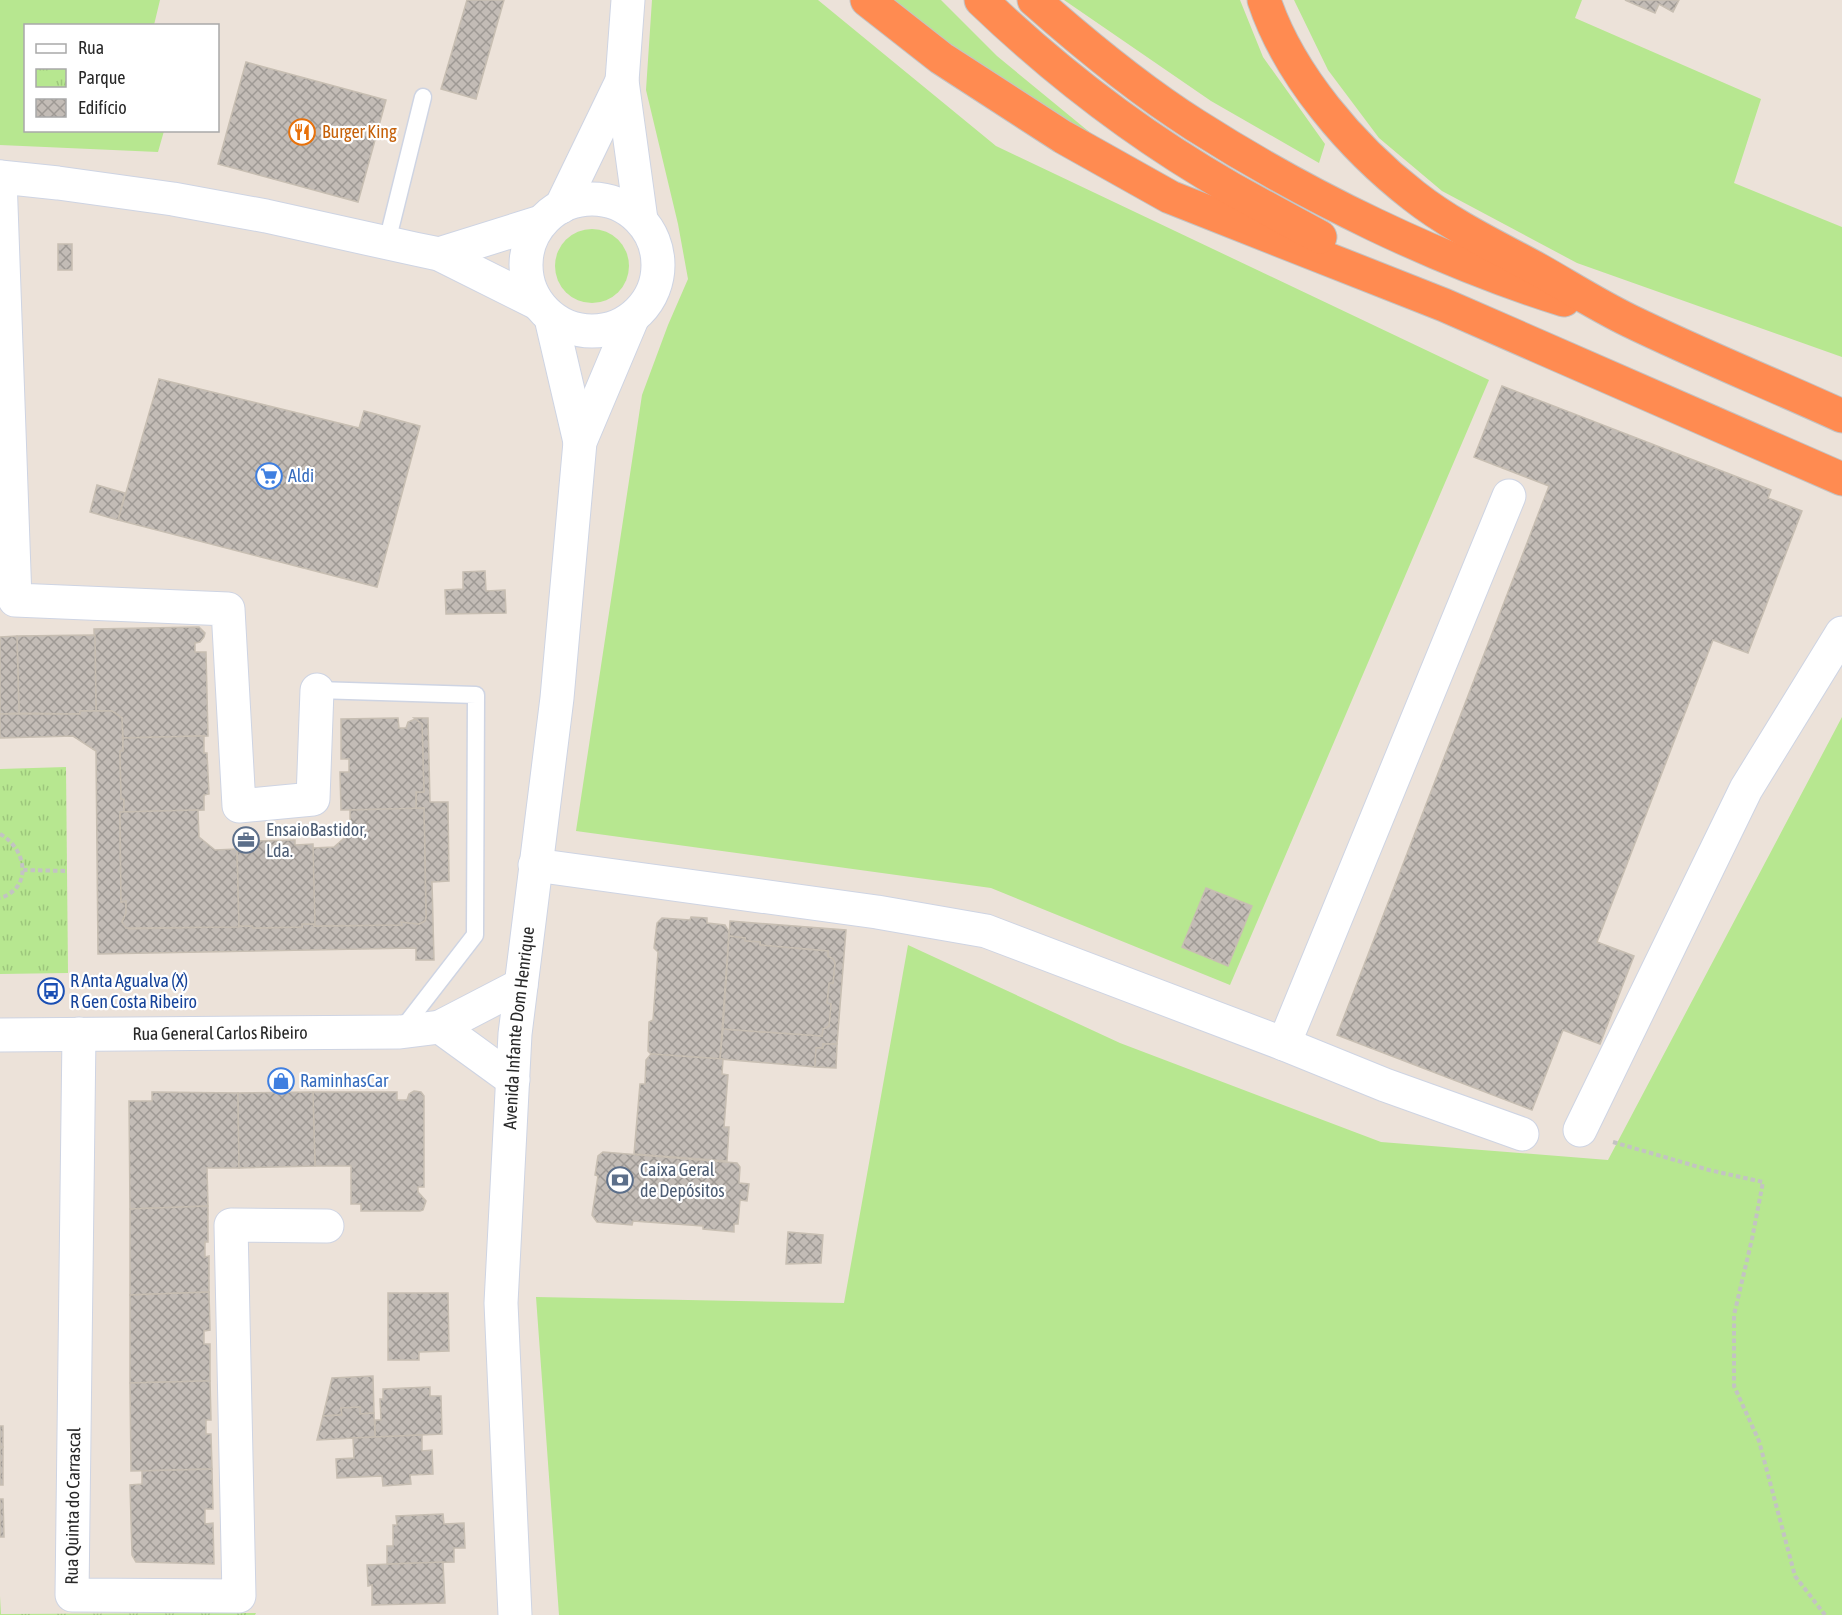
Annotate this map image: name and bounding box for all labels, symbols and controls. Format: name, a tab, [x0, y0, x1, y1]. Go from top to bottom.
legend	[24, 24, 219, 132]
text: Rua	[78, 37, 104, 58]
text: Parque	[78, 67, 126, 88]
text: Edifício	[78, 97, 127, 118]
restaurant icon: Burger King	[287, 117, 317, 147]
place label: Burger King	[322, 121, 397, 142]
supermarket icon: Aldi	[254, 461, 284, 491]
place label: Aldi	[288, 465, 314, 486]
place label: EnsaioBastidor, Lda.	[266, 819, 367, 861]
office icon: EnsaioBastidor, Lda.	[231, 825, 261, 855]
street label: Avenida Infante Dom Henrique	[499, 925, 538, 1130]
place label: R Anta Agualva (X) R Gen Costa Ribeiro	[70, 970, 197, 1012]
bus stop icon: R Anta Agualva (X) R Gen Costa Ribeiro	[36, 976, 66, 1006]
street label: Rua General Carlos Ribeiro	[132, 1022, 308, 1044]
shop icon: RaminhasCar	[266, 1066, 296, 1096]
place label: RaminhasCar	[300, 1070, 389, 1091]
place label: Caixa Geral de Depósitos	[640, 1159, 725, 1201]
bank icon: Caixa Geral de Depósitos	[605, 1165, 635, 1195]
street label: Rua Quinta do Carrascal	[61, 1427, 84, 1585]

